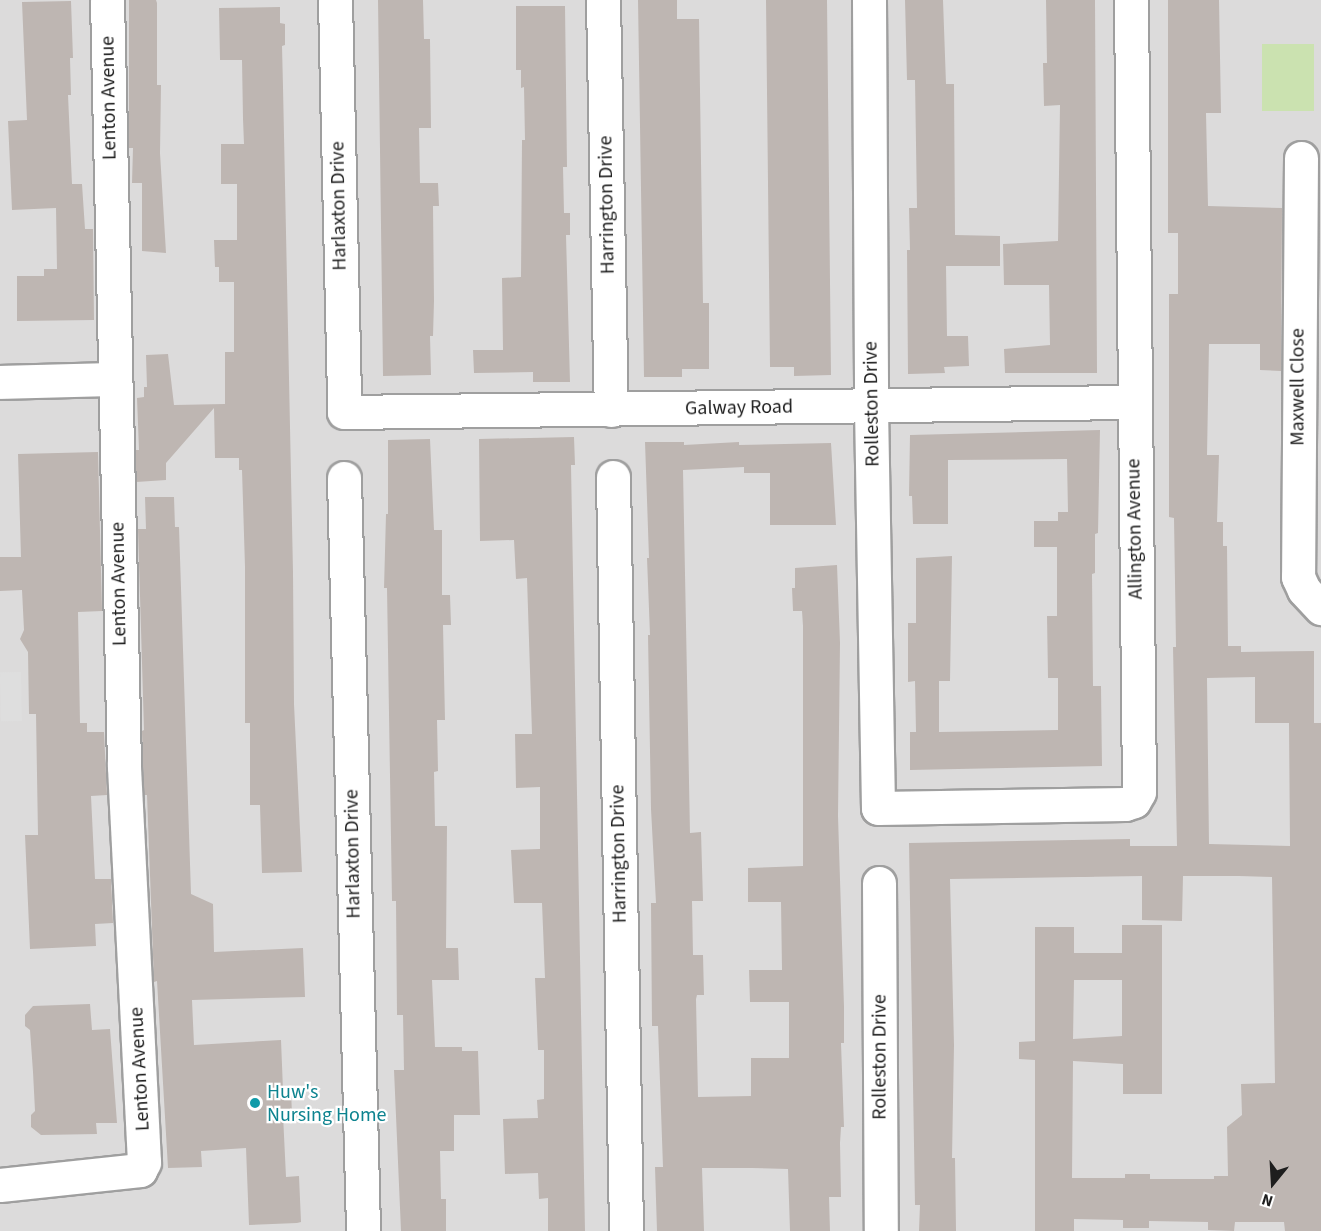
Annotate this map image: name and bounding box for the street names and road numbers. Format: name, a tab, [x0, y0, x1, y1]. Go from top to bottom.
street label: Lenton Avenue	[96, 36, 122, 160]
street label: Harrington Drive	[594, 136, 620, 274]
street label: Harlaxton Drive	[326, 141, 352, 271]
street label: Maxwell Close	[1286, 328, 1310, 446]
street label: Rolleston Drive	[859, 341, 885, 467]
street label: Galway Road	[685, 395, 793, 421]
street label: Allington Avenue	[1122, 458, 1148, 600]
street label: Lenton Avenue	[106, 522, 132, 646]
street label: Harrington Drive	[606, 785, 632, 923]
street label: Harlaxton Drive	[340, 789, 366, 919]
street label: Rolleston Drive	[868, 994, 892, 1120]
street label: Lenton Avenue	[125, 1006, 155, 1132]

